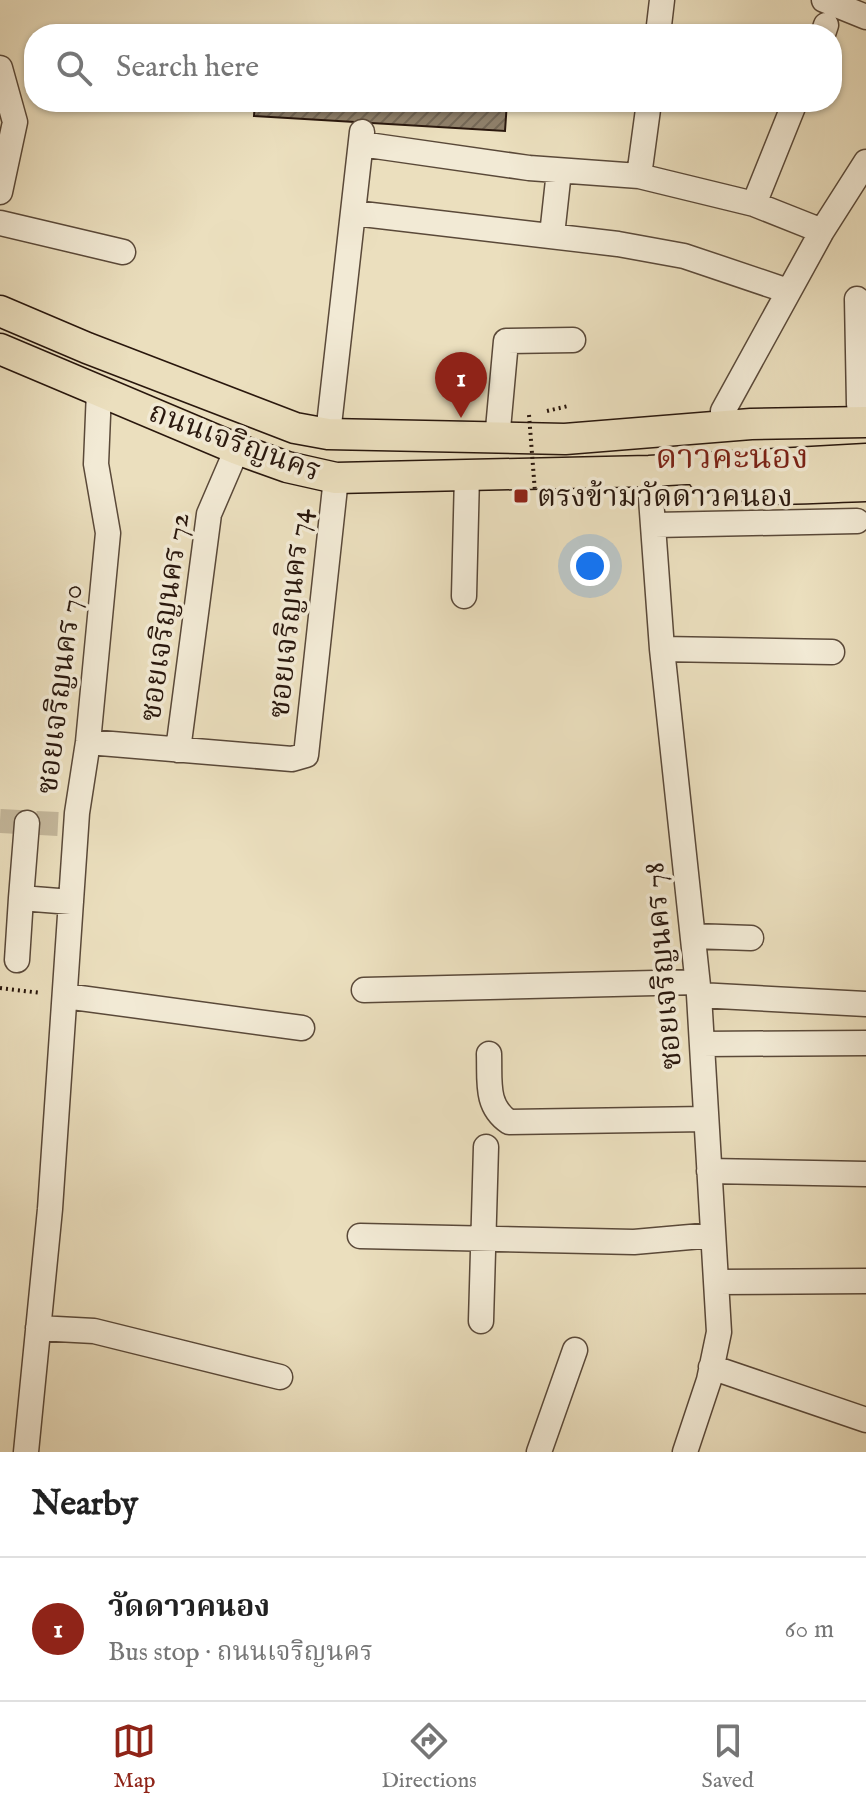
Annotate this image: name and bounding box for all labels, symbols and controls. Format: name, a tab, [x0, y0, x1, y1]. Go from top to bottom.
search box	[24, 24, 842, 112]
icon: search	[52, 46, 96, 90]
text: Search here	[116, 49, 259, 87]
pin: 1	[435, 352, 487, 418]
street label: ถนนเจริญนคร	[143, 394, 325, 492]
district label: ดาวคะนอง	[655, 437, 809, 480]
place label: ตรงข้ามวัดดาวคนอง	[537, 479, 793, 517]
marker: ตรงข้ามวัดดาวคนอง	[512, 487, 530, 505]
street label: ซอยเจริญนคร 74	[261, 506, 321, 720]
street label: ซอยเจริญนคร 72	[133, 510, 199, 724]
your location	[570, 546, 610, 586]
street label: ซอยเจริญนคร 70	[29, 582, 93, 796]
street label: ซอยเจริญนคร 78	[636, 860, 692, 1071]
text: Nearby	[32, 1483, 138, 1526]
text: วัดดาวคนอง	[108, 1589, 270, 1627]
text: 1	[53, 1613, 63, 1646]
text: 60 m	[785, 1613, 834, 1646]
text: Bus stop · ถนนเจริญนคร	[108, 1636, 373, 1669]
tab: Map	[112, 1719, 156, 1795]
tab: Directions	[381, 1719, 477, 1795]
tab: Saved	[702, 1719, 754, 1795]

